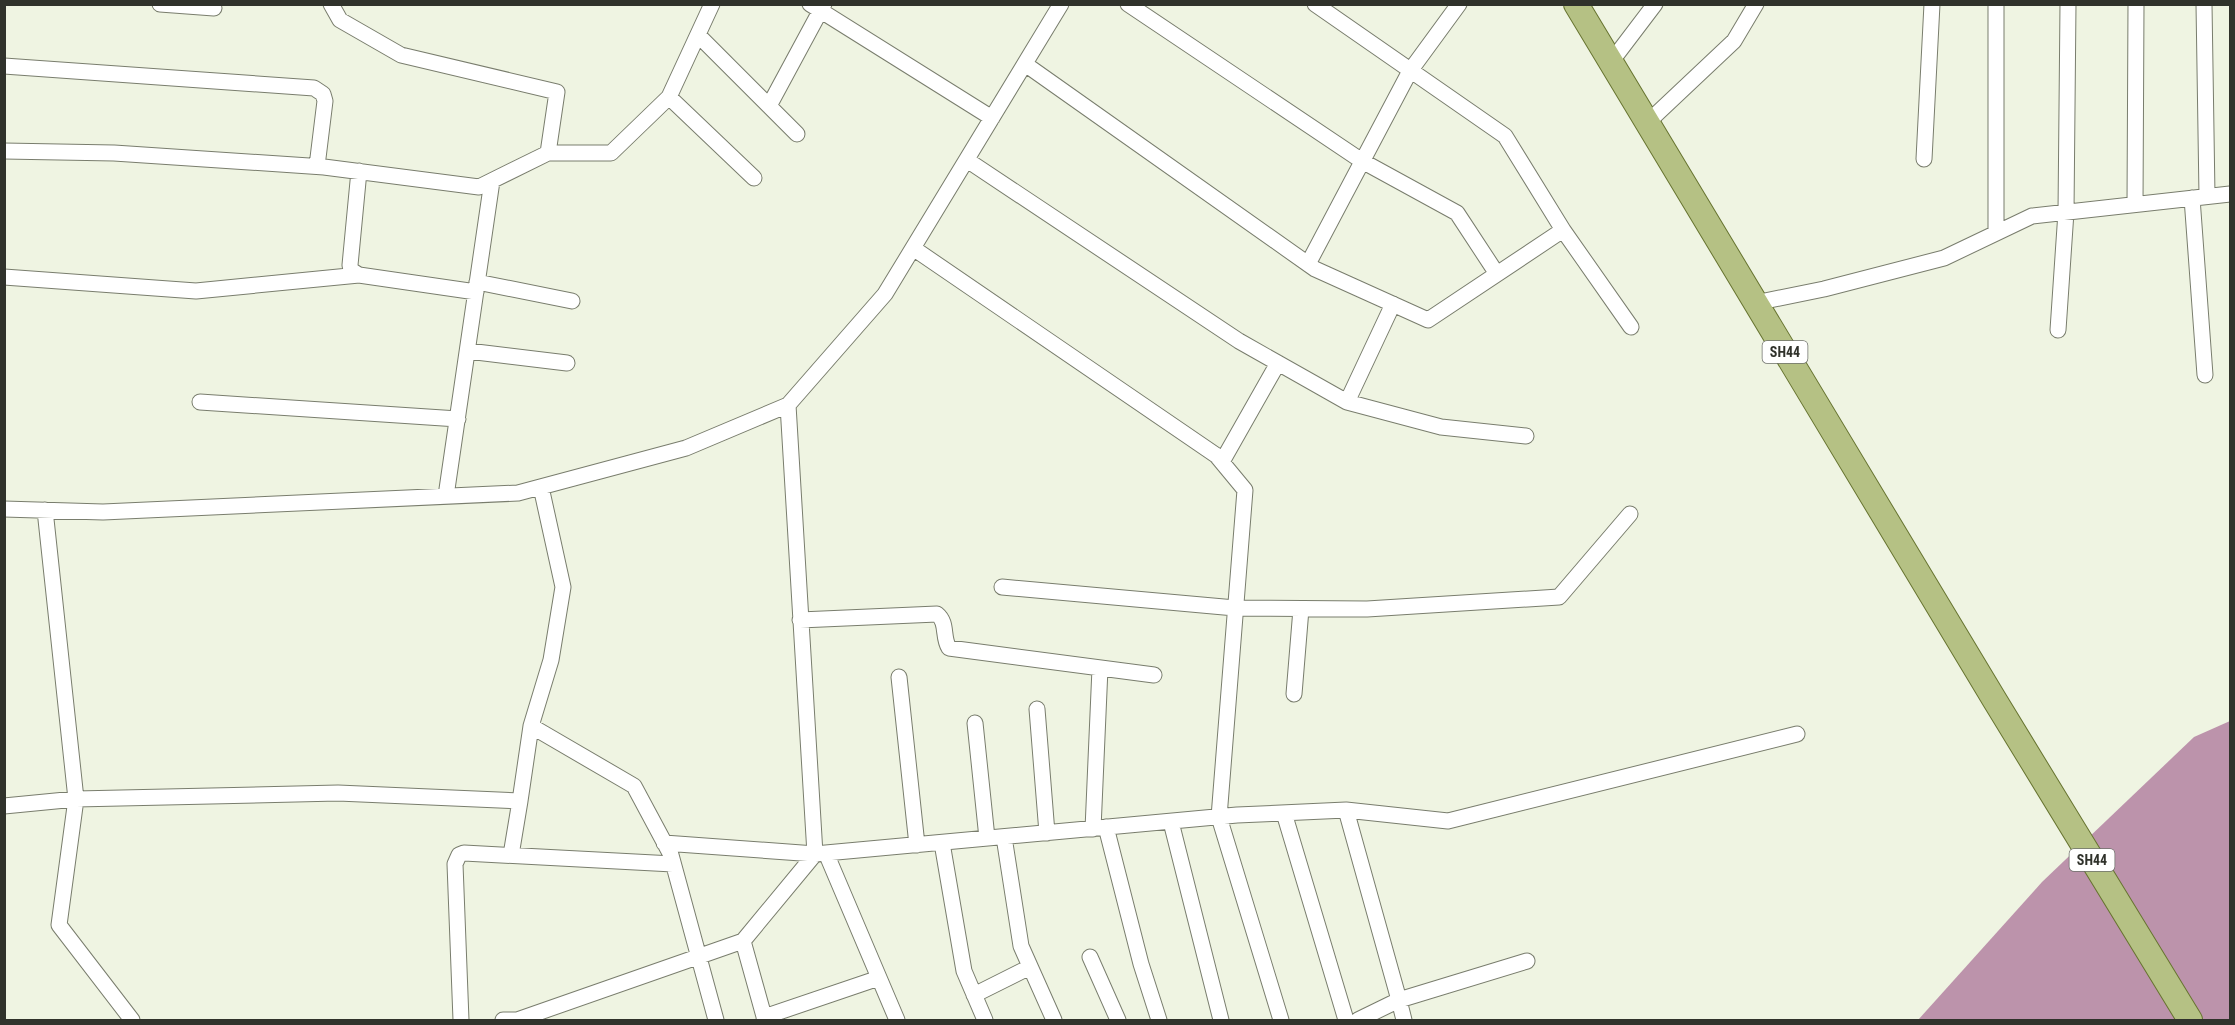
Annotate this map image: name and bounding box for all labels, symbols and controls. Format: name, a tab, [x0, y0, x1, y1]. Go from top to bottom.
road number: SH44	[1762, 341, 1808, 363]
road number: SH44	[2070, 849, 2114, 871]

